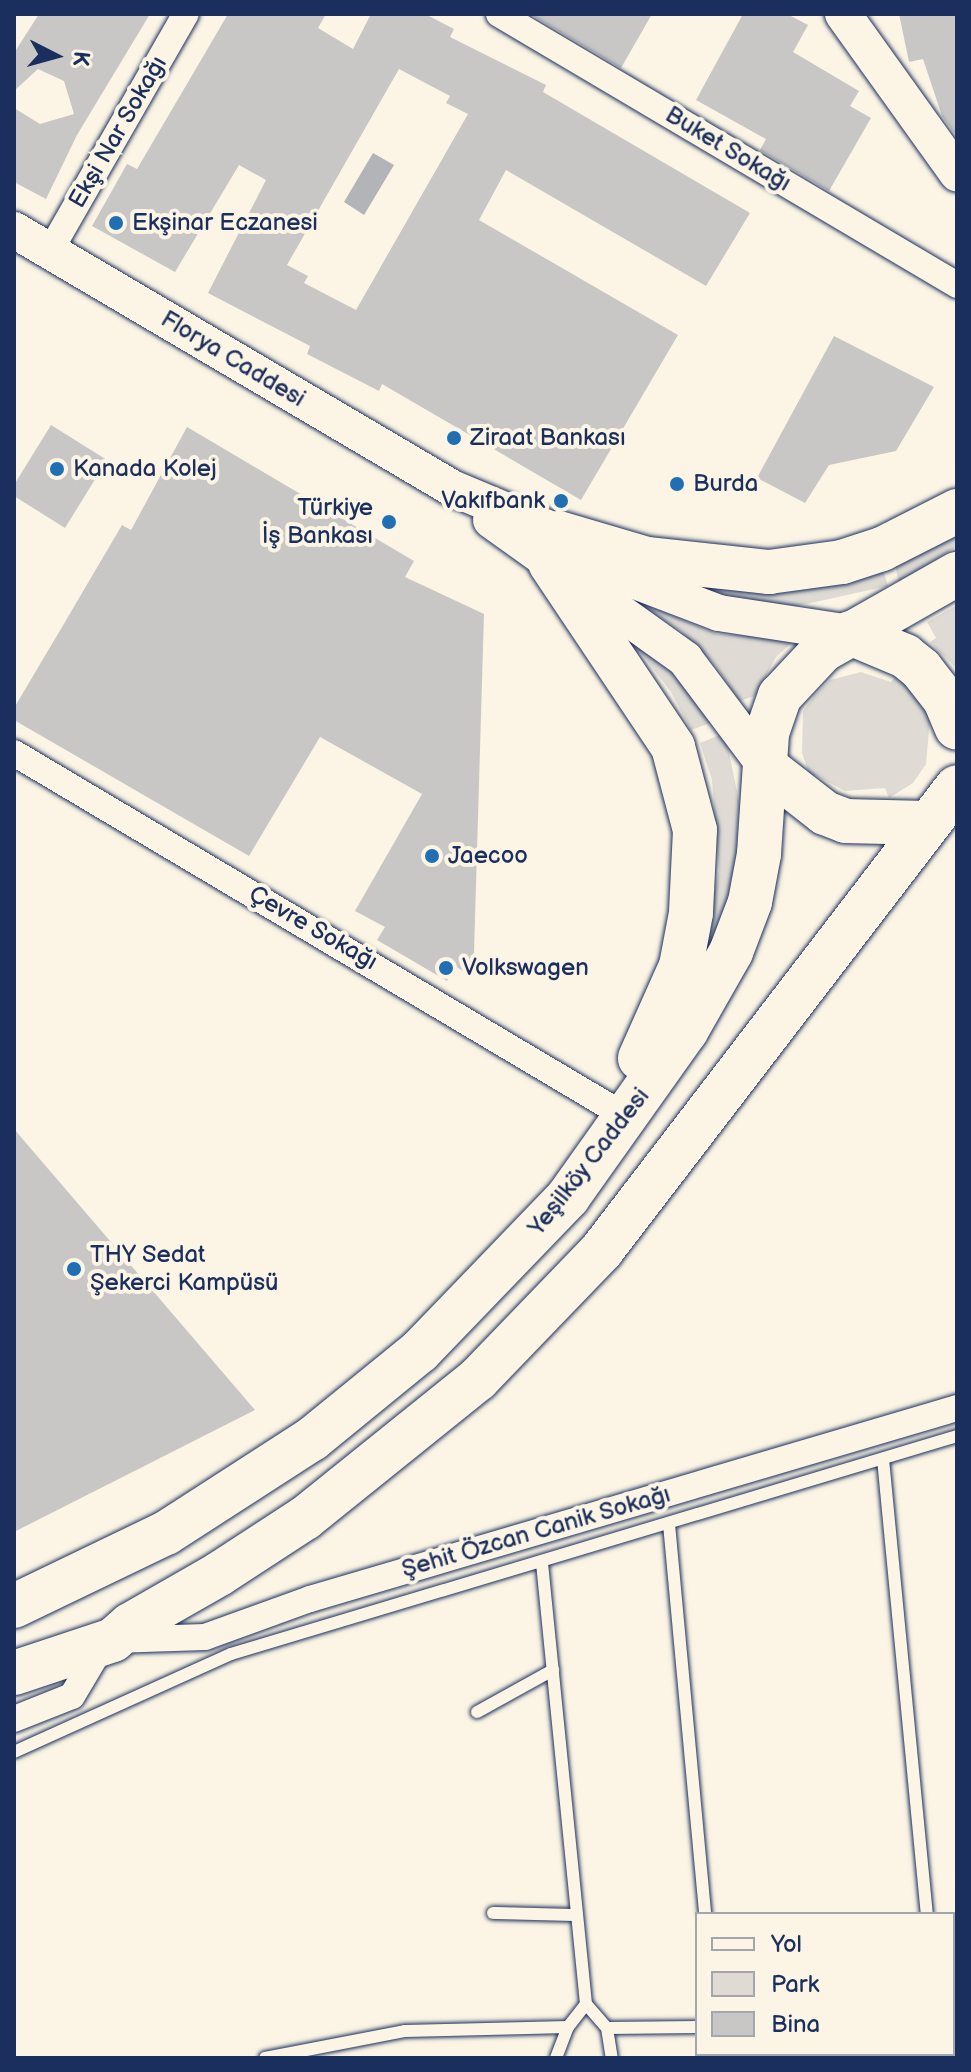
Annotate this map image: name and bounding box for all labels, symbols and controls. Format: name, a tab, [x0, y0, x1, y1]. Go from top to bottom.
north arrow	[16, 16, 96, 96]
text: K	[66, 50, 95, 67]
street label: Ekşi Nar Sokağı	[63, 51, 173, 213]
street label: Buket Sokağı	[660, 100, 796, 198]
place label: Ekşinar Eczanesi	[132, 209, 318, 237]
marker: Ekşinar Eczanesi	[107, 214, 125, 232]
street label: Florya Caddesi	[156, 305, 310, 413]
place label: Ziraat Bankası	[470, 424, 626, 452]
marker: Ziraat Bankası	[445, 429, 463, 447]
place label: Kanada Kolej	[73, 455, 217, 483]
marker: Kanada Kolej	[48, 460, 66, 478]
place label: Burda	[693, 470, 758, 498]
marker: Burda	[668, 475, 686, 493]
place label: Vakıfbank	[441, 487, 545, 515]
marker: Vakıfbank	[552, 492, 570, 510]
place label: Türkiye İş Bankası	[262, 494, 373, 550]
marker: Türkiye İş Bankası	[380, 513, 398, 531]
place label: Jaecoo	[448, 842, 528, 870]
marker: Jaecoo	[423, 847, 441, 865]
street label: Çevre Sokağı	[243, 879, 383, 977]
place label: Volkswagen	[462, 954, 589, 982]
marker: Volkswagen	[437, 959, 455, 977]
street label: Yeşilköy Caddesi	[522, 1082, 656, 1242]
place label: THY Sedat Şekerci Kampüsü	[90, 1241, 279, 1297]
marker: THY Sedat Şekerci Kampüsü	[65, 1260, 83, 1278]
street label: Şehit Özcan Canik Sokağı	[398, 1480, 674, 1584]
legend	[695, 1912, 955, 2056]
text: Yol	[771, 1930, 802, 1959]
text: Park	[771, 1970, 819, 1999]
text: Bina	[771, 2010, 820, 2039]

